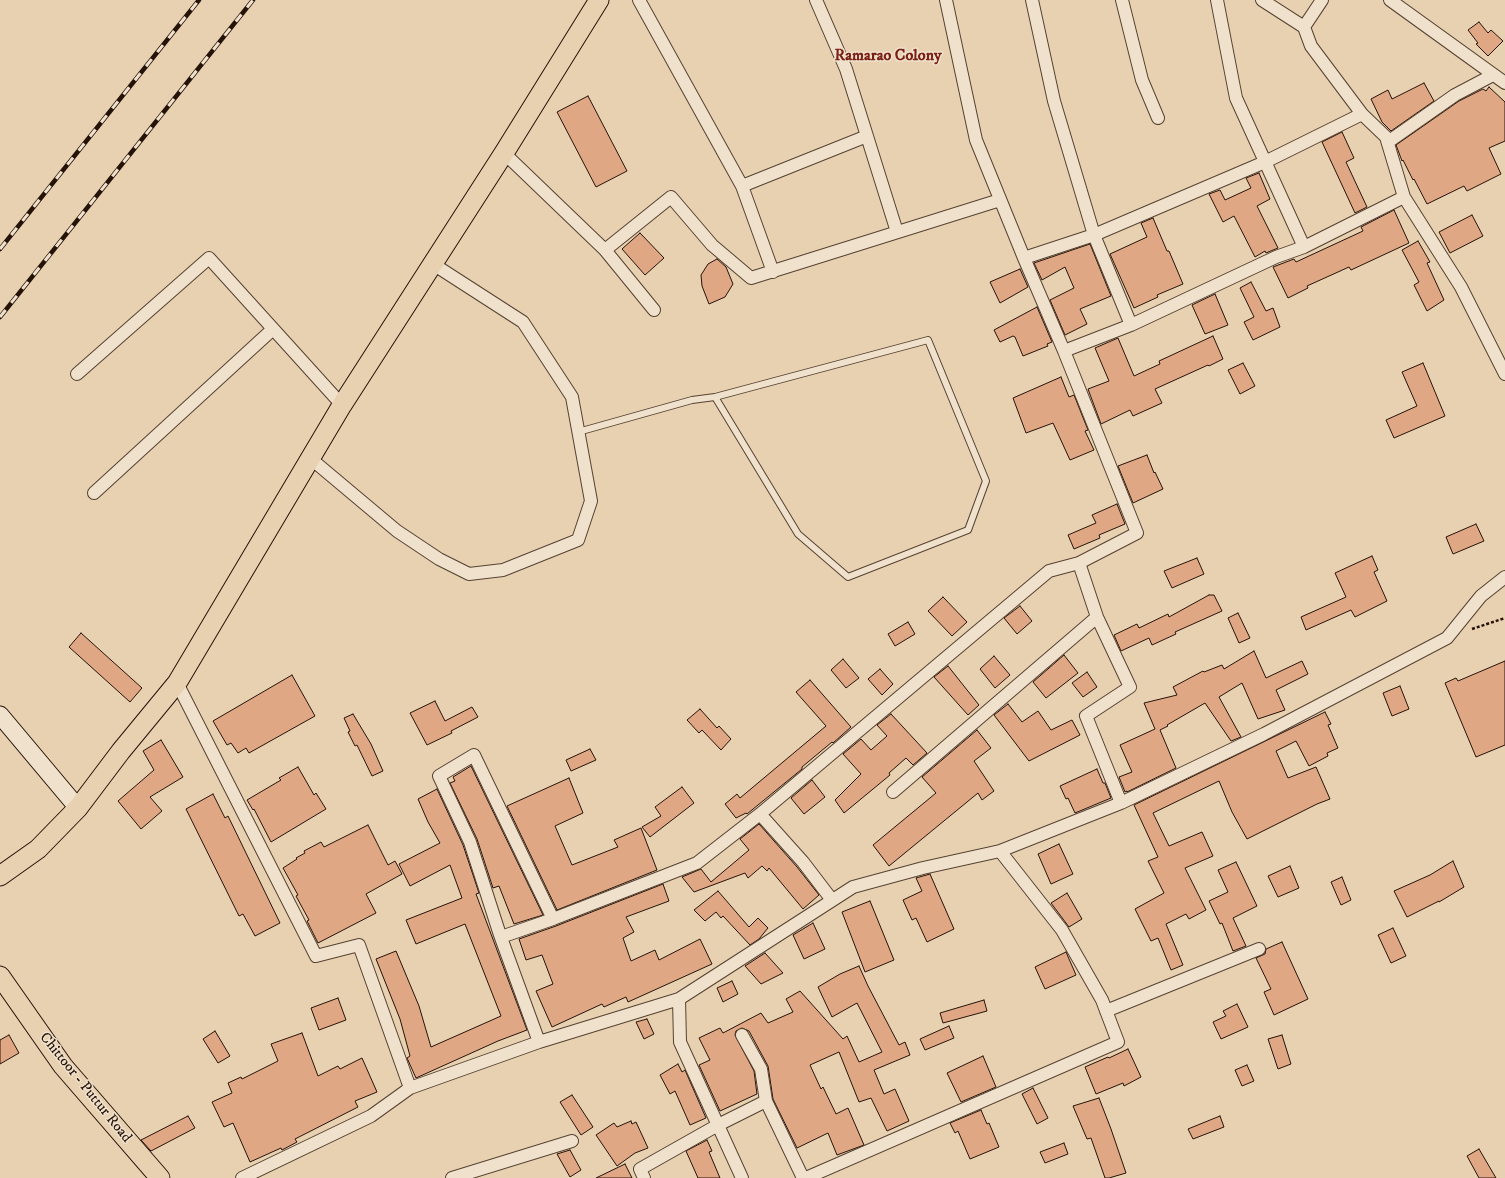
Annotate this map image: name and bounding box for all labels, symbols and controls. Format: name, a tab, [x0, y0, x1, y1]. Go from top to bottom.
district label: Ramarao Colony	[835, 47, 941, 67]
street label: Chittoor - Puttur Road	[35, 1029, 135, 1147]

